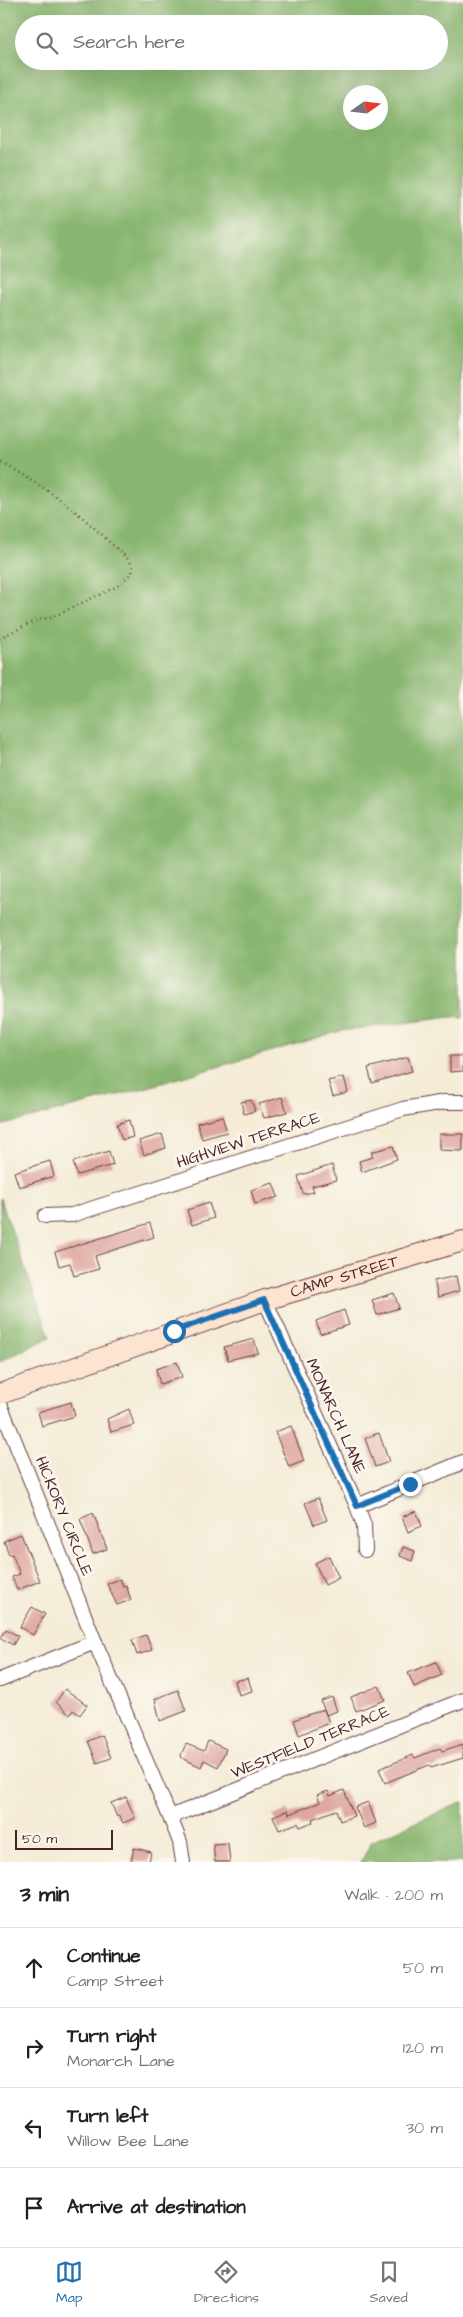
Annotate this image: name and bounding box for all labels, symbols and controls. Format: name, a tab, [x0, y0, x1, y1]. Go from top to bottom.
search box	[15, 15, 448, 70]
icon: search	[33, 29, 61, 57]
text: Search here	[73, 29, 185, 56]
north arrow	[343, 85, 388, 130]
street label: HIGHVIEW TERRACE	[173, 1106, 323, 1174]
street label: CAMP STREET	[288, 1250, 401, 1303]
route start	[163, 1320, 186, 1343]
street label: MONARCH LANE	[301, 1355, 371, 1478]
street label: HICKORY CIRCLE	[30, 1453, 98, 1580]
route end	[399, 1473, 422, 1496]
street label: WESTFIELD TERRACE	[228, 1700, 393, 1784]
scale bar	[15, 1827, 112, 1850]
text: 50 m	[22, 1829, 57, 1849]
text: 3 min	[20, 1880, 69, 1909]
text: Walk · 200 m	[344, 1884, 443, 1906]
text: Continue	[67, 1943, 141, 1970]
icon: ahead	[20, 1954, 48, 1982]
text: 50 m	[403, 1957, 443, 1979]
text: Camp Street	[67, 1970, 164, 1992]
text: Turn right	[67, 2023, 156, 2050]
icon: right	[20, 2034, 48, 2062]
text: 120 m	[403, 2037, 443, 2059]
text: Monarch Lane	[67, 2050, 175, 2072]
text: Turn left	[67, 2103, 148, 2130]
icon: left	[20, 2114, 48, 2142]
text: 30 m	[406, 2117, 443, 2139]
text: Willow Bee Lane	[67, 2130, 189, 2152]
icon: arrive	[20, 2194, 48, 2222]
text: Arrive at destination	[67, 2194, 246, 2221]
tab: Map	[55, 2258, 83, 2308]
tab: Directions	[194, 2258, 259, 2308]
tab: Saved	[370, 2258, 408, 2308]

